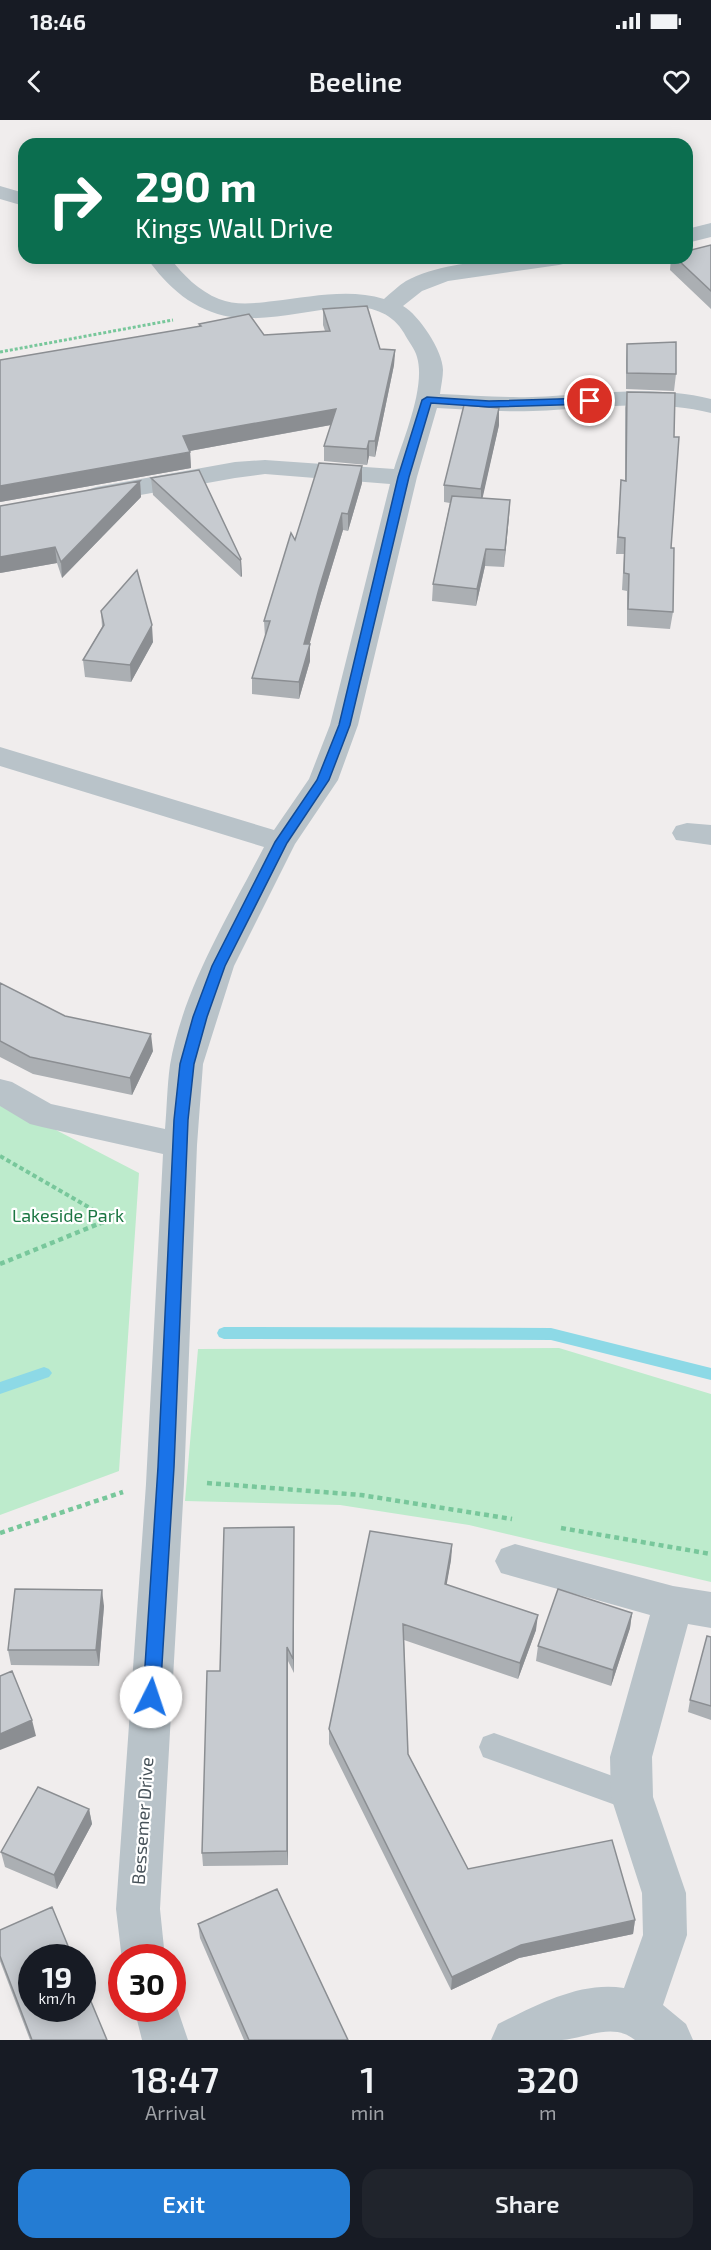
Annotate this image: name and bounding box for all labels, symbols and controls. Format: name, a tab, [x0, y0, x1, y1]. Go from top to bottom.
text: 18:46	[30, 8, 86, 34]
icon: back	[18, 65, 51, 98]
text: Beeline	[309, 65, 402, 97]
icon: heart	[660, 65, 693, 98]
text: 290 m	[135, 160, 257, 210]
icon: right	[36, 162, 114, 240]
text: Kings Wall Drive	[135, 211, 333, 243]
pin	[564, 375, 615, 426]
icon: arrive	[573, 384, 606, 417]
park label: Lakeside Park	[12, 1204, 124, 1226]
position arrow	[119, 1665, 183, 1729]
street label: Bessemer Drive	[127, 1756, 157, 1885]
speed limit sign: 30	[108, 1944, 186, 2022]
text: 19	[42, 1958, 72, 1994]
text: km/h	[38, 1989, 76, 2007]
text: 18:47	[132, 2057, 219, 2100]
text: 1	[360, 2057, 375, 2100]
text: 320	[516, 2057, 579, 2100]
text: Arrival	[145, 2100, 206, 2124]
text: min	[351, 2100, 385, 2124]
text: m	[539, 2100, 557, 2124]
button: Exit	[18, 2169, 350, 2238]
button: Share	[362, 2169, 693, 2238]

